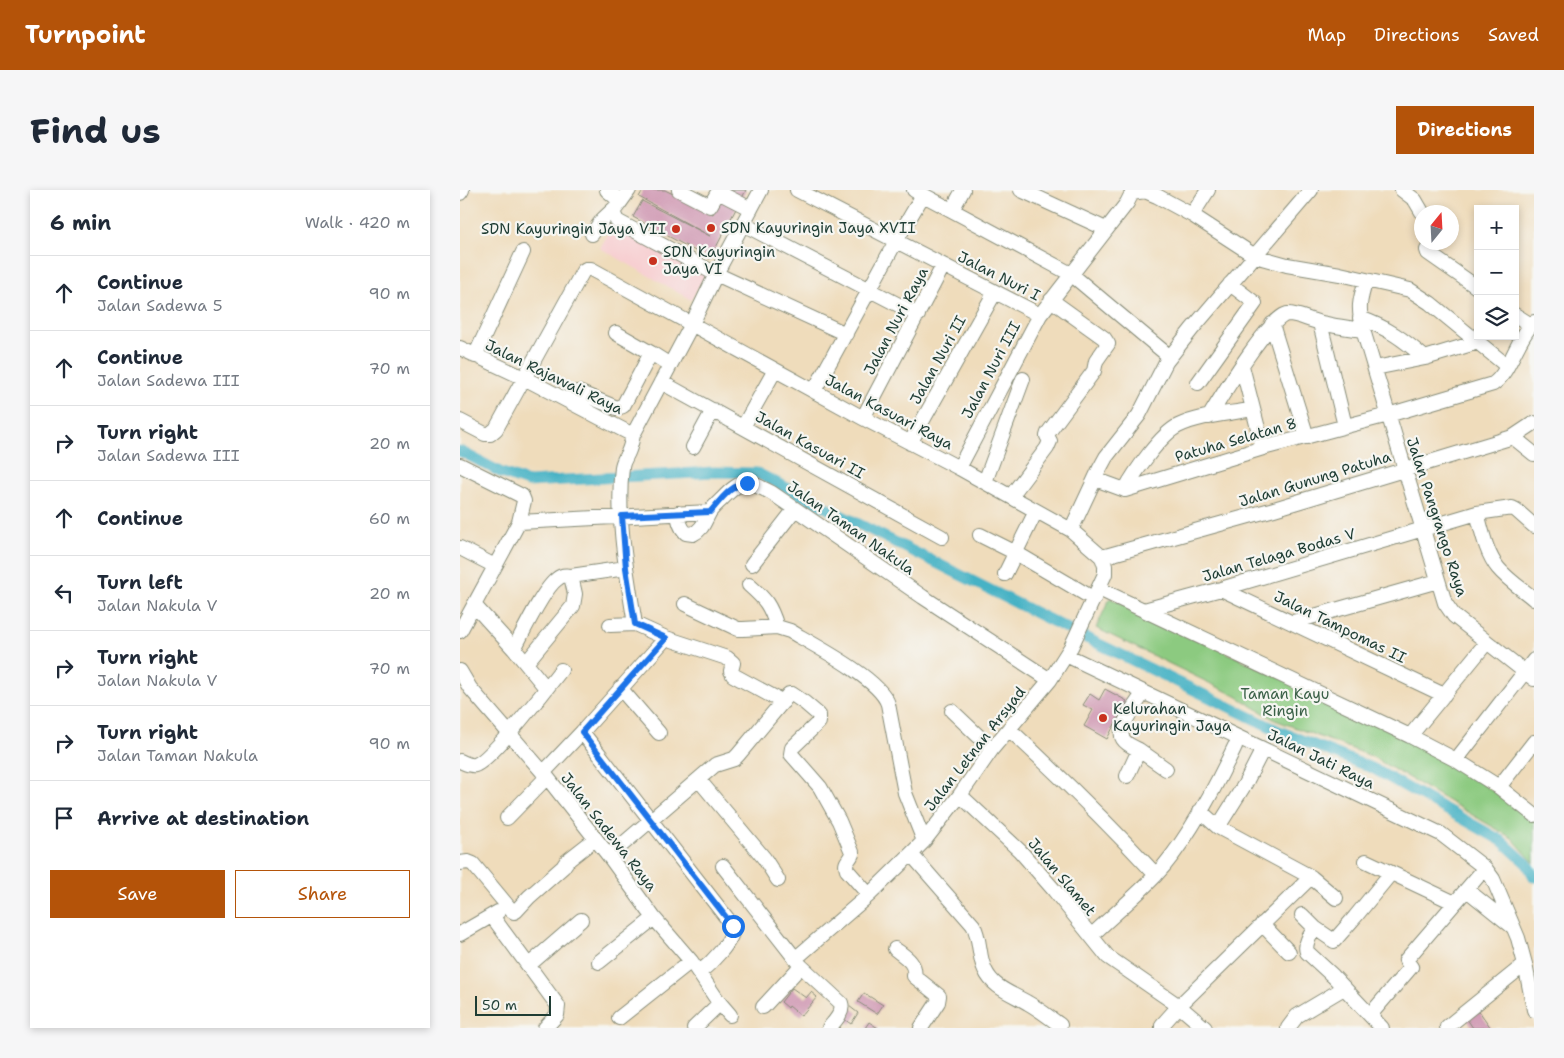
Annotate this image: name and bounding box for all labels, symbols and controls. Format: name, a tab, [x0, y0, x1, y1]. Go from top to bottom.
text: Turnpoint	[25, 19, 146, 51]
text: Map	[1308, 23, 1346, 47]
text: Directions	[1374, 23, 1460, 47]
text: Saved	[1488, 23, 1539, 47]
button: Directions	[1396, 106, 1534, 154]
text: Find us	[30, 107, 161, 154]
north arrow	[1414, 205, 1459, 250]
map controls	[1474, 205, 1519, 340]
button: +	[1474, 205, 1519, 250]
text: 6 min	[50, 209, 111, 237]
text: Walk · 420 m	[305, 212, 410, 233]
place label: SDN Kayuringin Jaya XVII	[721, 218, 916, 238]
place label: SDN Kayuringin Jaya VII	[481, 219, 666, 239]
marker: SDN Kayuringin Jaya XVII	[705, 222, 717, 234]
marker: SDN Kayuringin Jaya VII	[670, 223, 682, 235]
place label: SDN Kayuringin Jaya VI	[663, 242, 775, 279]
street label: Jalan Nuri I	[954, 247, 1044, 305]
button: −	[1474, 250, 1519, 295]
marker: SDN Kayuringin Jaya VI	[647, 255, 659, 267]
street label: Jalan Nuri Raya	[859, 263, 933, 378]
text: Continue	[97, 270, 183, 295]
icon: ahead	[50, 279, 78, 307]
text: 90 m	[369, 283, 410, 304]
text: Jalan Sadewa 5	[97, 295, 222, 316]
button: layers	[1474, 295, 1519, 340]
street label: Jalan Nuri II	[905, 312, 971, 408]
street label: Jalan Nuri III	[957, 318, 1025, 422]
street label: Jalan Rajawali Raya	[482, 335, 627, 419]
text: Continue	[97, 345, 183, 370]
icon: ahead	[50, 354, 78, 382]
text: 70 m	[369, 358, 410, 379]
text: Jalan Sadewa III	[97, 370, 240, 391]
street label: Jalan Kasuari Raya	[821, 370, 957, 455]
street label: Jalan Kasuari II	[752, 407, 868, 483]
street label: Patuha Selatan 8	[1173, 413, 1299, 467]
text: Turn right	[97, 420, 198, 445]
icon: right	[50, 429, 78, 457]
text: 20 m	[369, 433, 410, 454]
street label: Jalan Pangrango Raya	[1402, 435, 1472, 600]
text: Jalan Sadewa III	[97, 445, 240, 466]
street label: Jalan Gunung Patuha	[1237, 446, 1394, 512]
route end	[736, 472, 759, 495]
street label: Jalan Taman Nakula	[783, 477, 919, 580]
icon: ahead	[50, 504, 78, 532]
text: Continue	[97, 506, 183, 531]
text: 60 m	[369, 508, 410, 529]
street label: Jalan Telaga Bodas V	[1200, 524, 1358, 586]
text: Turn left	[97, 570, 183, 595]
icon: left	[50, 579, 78, 607]
text: 20 m	[369, 583, 410, 604]
street label: Jalan Tampomas II	[1270, 586, 1410, 668]
text: Jalan Nakula V	[97, 595, 217, 616]
text: Turn right	[97, 645, 198, 670]
icon: right	[50, 654, 78, 682]
text: 70 m	[369, 658, 410, 679]
text: Jalan Nakula V	[97, 670, 217, 691]
street label: Jalan Letnan Arsyad	[920, 682, 1030, 815]
park label: Taman Kayu Ringin	[1241, 684, 1329, 721]
place label: Kelurahan Kayuringin Jaya	[1113, 699, 1232, 736]
marker: Kelurahan Kayuringin Jaya	[1097, 712, 1109, 724]
text: Turn right	[97, 720, 198, 745]
street label: Jalan Jati Raya	[1264, 724, 1378, 794]
icon: right	[50, 729, 78, 757]
text: 90 m	[369, 733, 410, 754]
text: Jalan Taman Nakula	[97, 745, 258, 766]
street label: Jalan Sadewa Raya	[556, 769, 662, 896]
icon: arrive	[50, 804, 78, 832]
text: Arrive at destination	[97, 806, 309, 831]
street label: Jalan Slamet	[1023, 834, 1101, 920]
button: Save	[50, 870, 225, 918]
button: Share	[235, 870, 410, 918]
route start	[722, 915, 745, 938]
scale bar	[475, 993, 551, 1016]
text: 50 m	[482, 996, 517, 1014]

